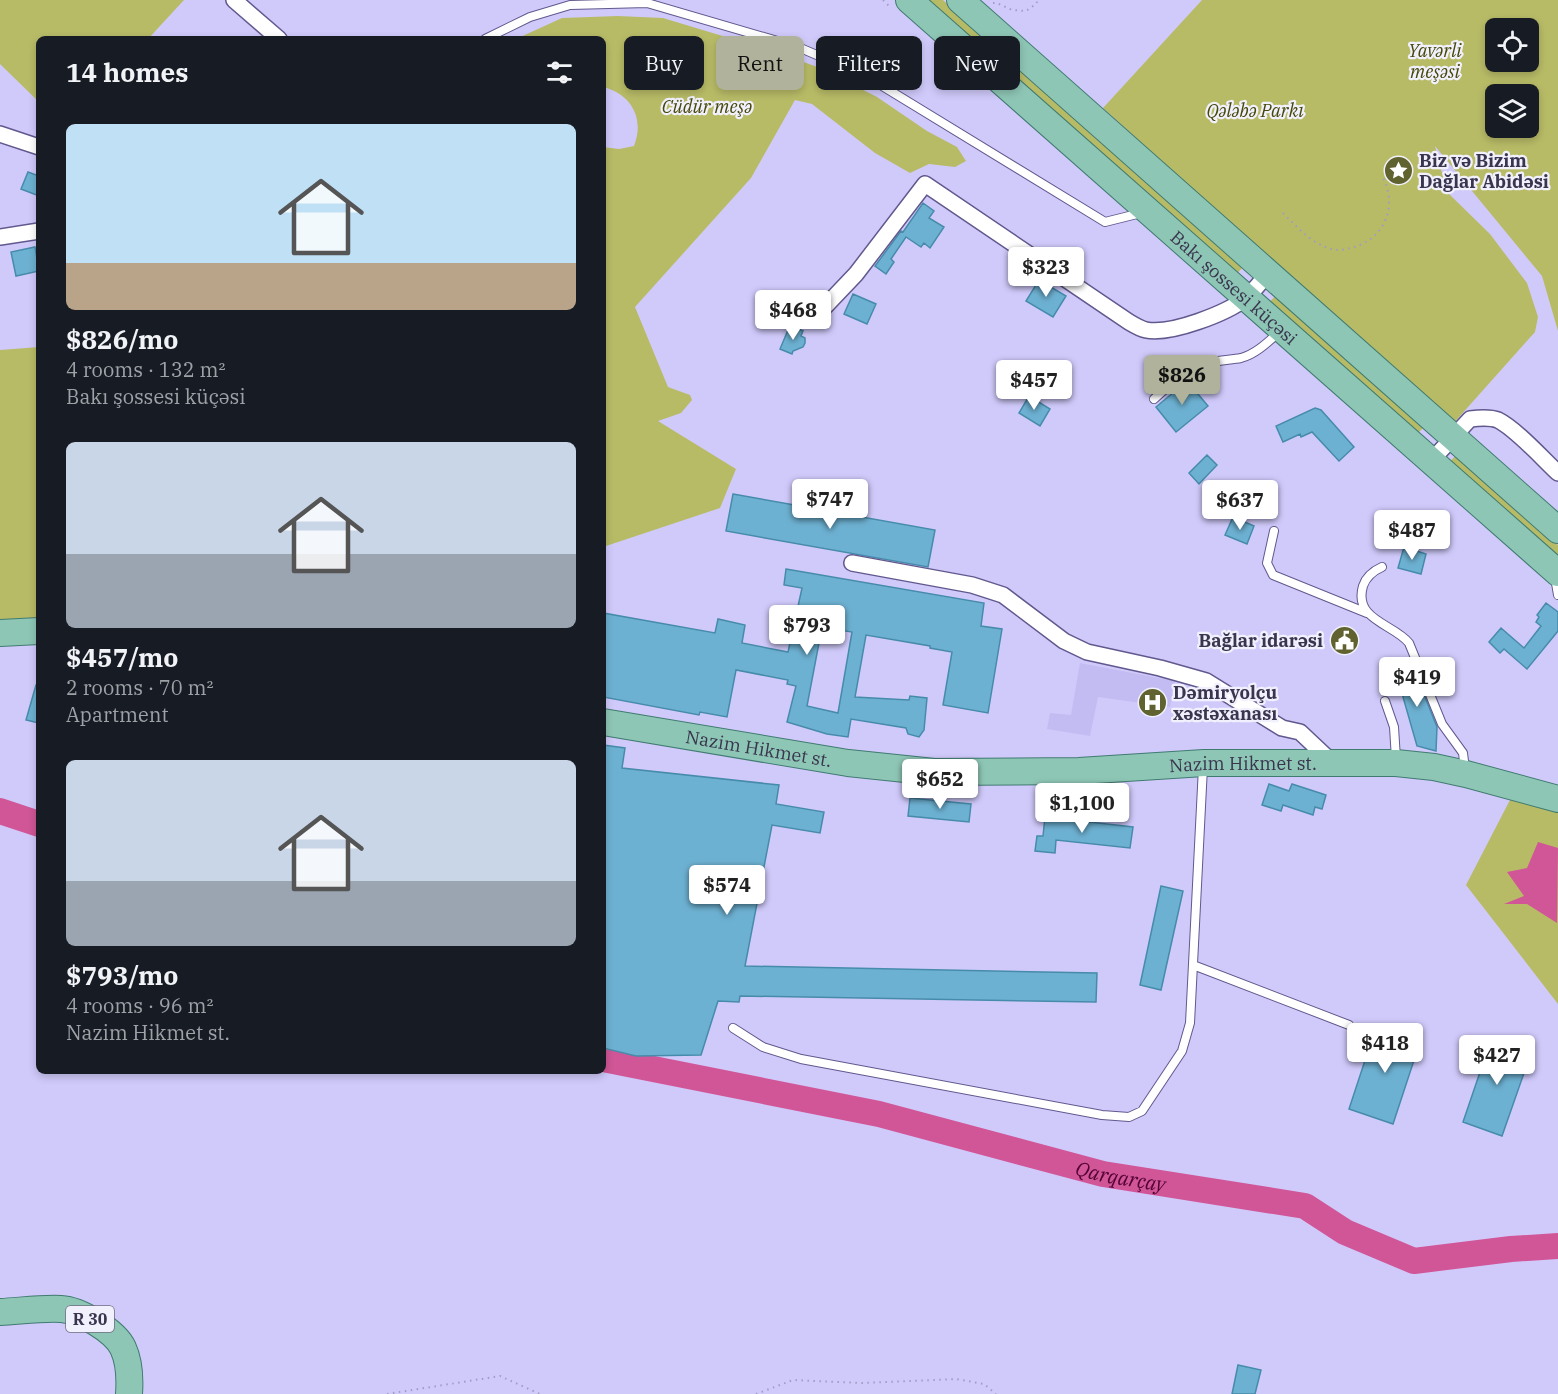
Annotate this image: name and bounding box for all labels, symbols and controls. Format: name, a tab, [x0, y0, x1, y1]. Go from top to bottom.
map controls	[1485, 18, 1539, 138]
button: locate	[1485, 18, 1539, 72]
chip: Buy	[624, 36, 704, 90]
chip: Rent	[716, 36, 804, 90]
chip: Filters	[816, 36, 922, 90]
chip: New	[934, 36, 1020, 90]
park label: Yavərli meşəsi	[1408, 39, 1462, 83]
text: 14 homes	[66, 55, 188, 89]
icon: filters	[543, 56, 576, 89]
button: layers	[1485, 84, 1539, 138]
park label: Cüdür meşə	[662, 95, 752, 118]
park label: Qələbə Parkı	[1206, 99, 1304, 122]
place label: Biz və Bizim Dağlar Abidəsi	[1419, 149, 1549, 193]
place icon: Biz və Bizim Dağlar Abidəsi	[1382, 154, 1414, 186]
icon: home	[267, 163, 375, 271]
street label: Bakı şossesi küçəsi	[1166, 225, 1303, 350]
pin: $323	[1010, 247, 1082, 298]
text: $323	[1022, 253, 1070, 280]
pin: $468	[757, 290, 829, 341]
text: $468	[769, 296, 817, 323]
text: $826/mo	[66, 322, 178, 356]
pin: $826	[1146, 355, 1218, 406]
text: 4 rooms · 132 m²	[66, 356, 225, 383]
pin: $457	[998, 360, 1070, 411]
text: $826	[1158, 361, 1206, 388]
text: $457	[1010, 366, 1058, 393]
text: Bakı şossesi küçəsi	[66, 383, 246, 410]
pin: $747	[794, 479, 866, 530]
pin: $637	[1204, 480, 1276, 531]
icon: home	[267, 481, 375, 589]
text: $747	[806, 485, 854, 512]
text: $637	[1216, 486, 1264, 513]
pin: $487	[1376, 510, 1448, 561]
text: $487	[1388, 516, 1436, 543]
pin: $793	[771, 605, 843, 656]
text: $793	[783, 611, 831, 638]
public building icon: Bağlar idarəsi	[1328, 624, 1360, 656]
place label: Bağlar idarəsi	[1199, 629, 1323, 652]
text: $457/mo	[66, 640, 178, 674]
pin: $419	[1381, 657, 1453, 708]
text: $419	[1393, 663, 1441, 690]
text: 2 rooms · 70 m²	[66, 674, 213, 701]
place label: Dəmiryolçu xəstəxanası	[1173, 681, 1278, 725]
hospital icon: Dəmiryolçu xəstəxanası	[1136, 686, 1168, 718]
text: Apartment	[66, 701, 169, 728]
street label: Nazim Hikmet st.	[684, 725, 834, 772]
street label: Nazim Hikmet st.	[1168, 752, 1317, 777]
pin: $652	[904, 759, 976, 810]
text: $652	[916, 765, 964, 792]
pin: $1,100	[1033, 783, 1131, 834]
text: $1,100	[1049, 789, 1115, 816]
icon: home	[267, 799, 375, 907]
pin: $574	[691, 865, 763, 916]
text: $574	[703, 871, 751, 898]
text: $793/mo	[66, 958, 178, 992]
text: 4 rooms · 96 m²	[66, 992, 213, 1019]
text: Nazim Hikmet st.	[66, 1019, 230, 1046]
pin: $418	[1349, 1023, 1421, 1074]
text: $418	[1361, 1029, 1409, 1056]
pin: $427	[1461, 1035, 1533, 1086]
text: $427	[1473, 1041, 1521, 1068]
water label: Qarqarçay	[1073, 1154, 1169, 1197]
road number: R 30	[66, 1306, 114, 1332]

